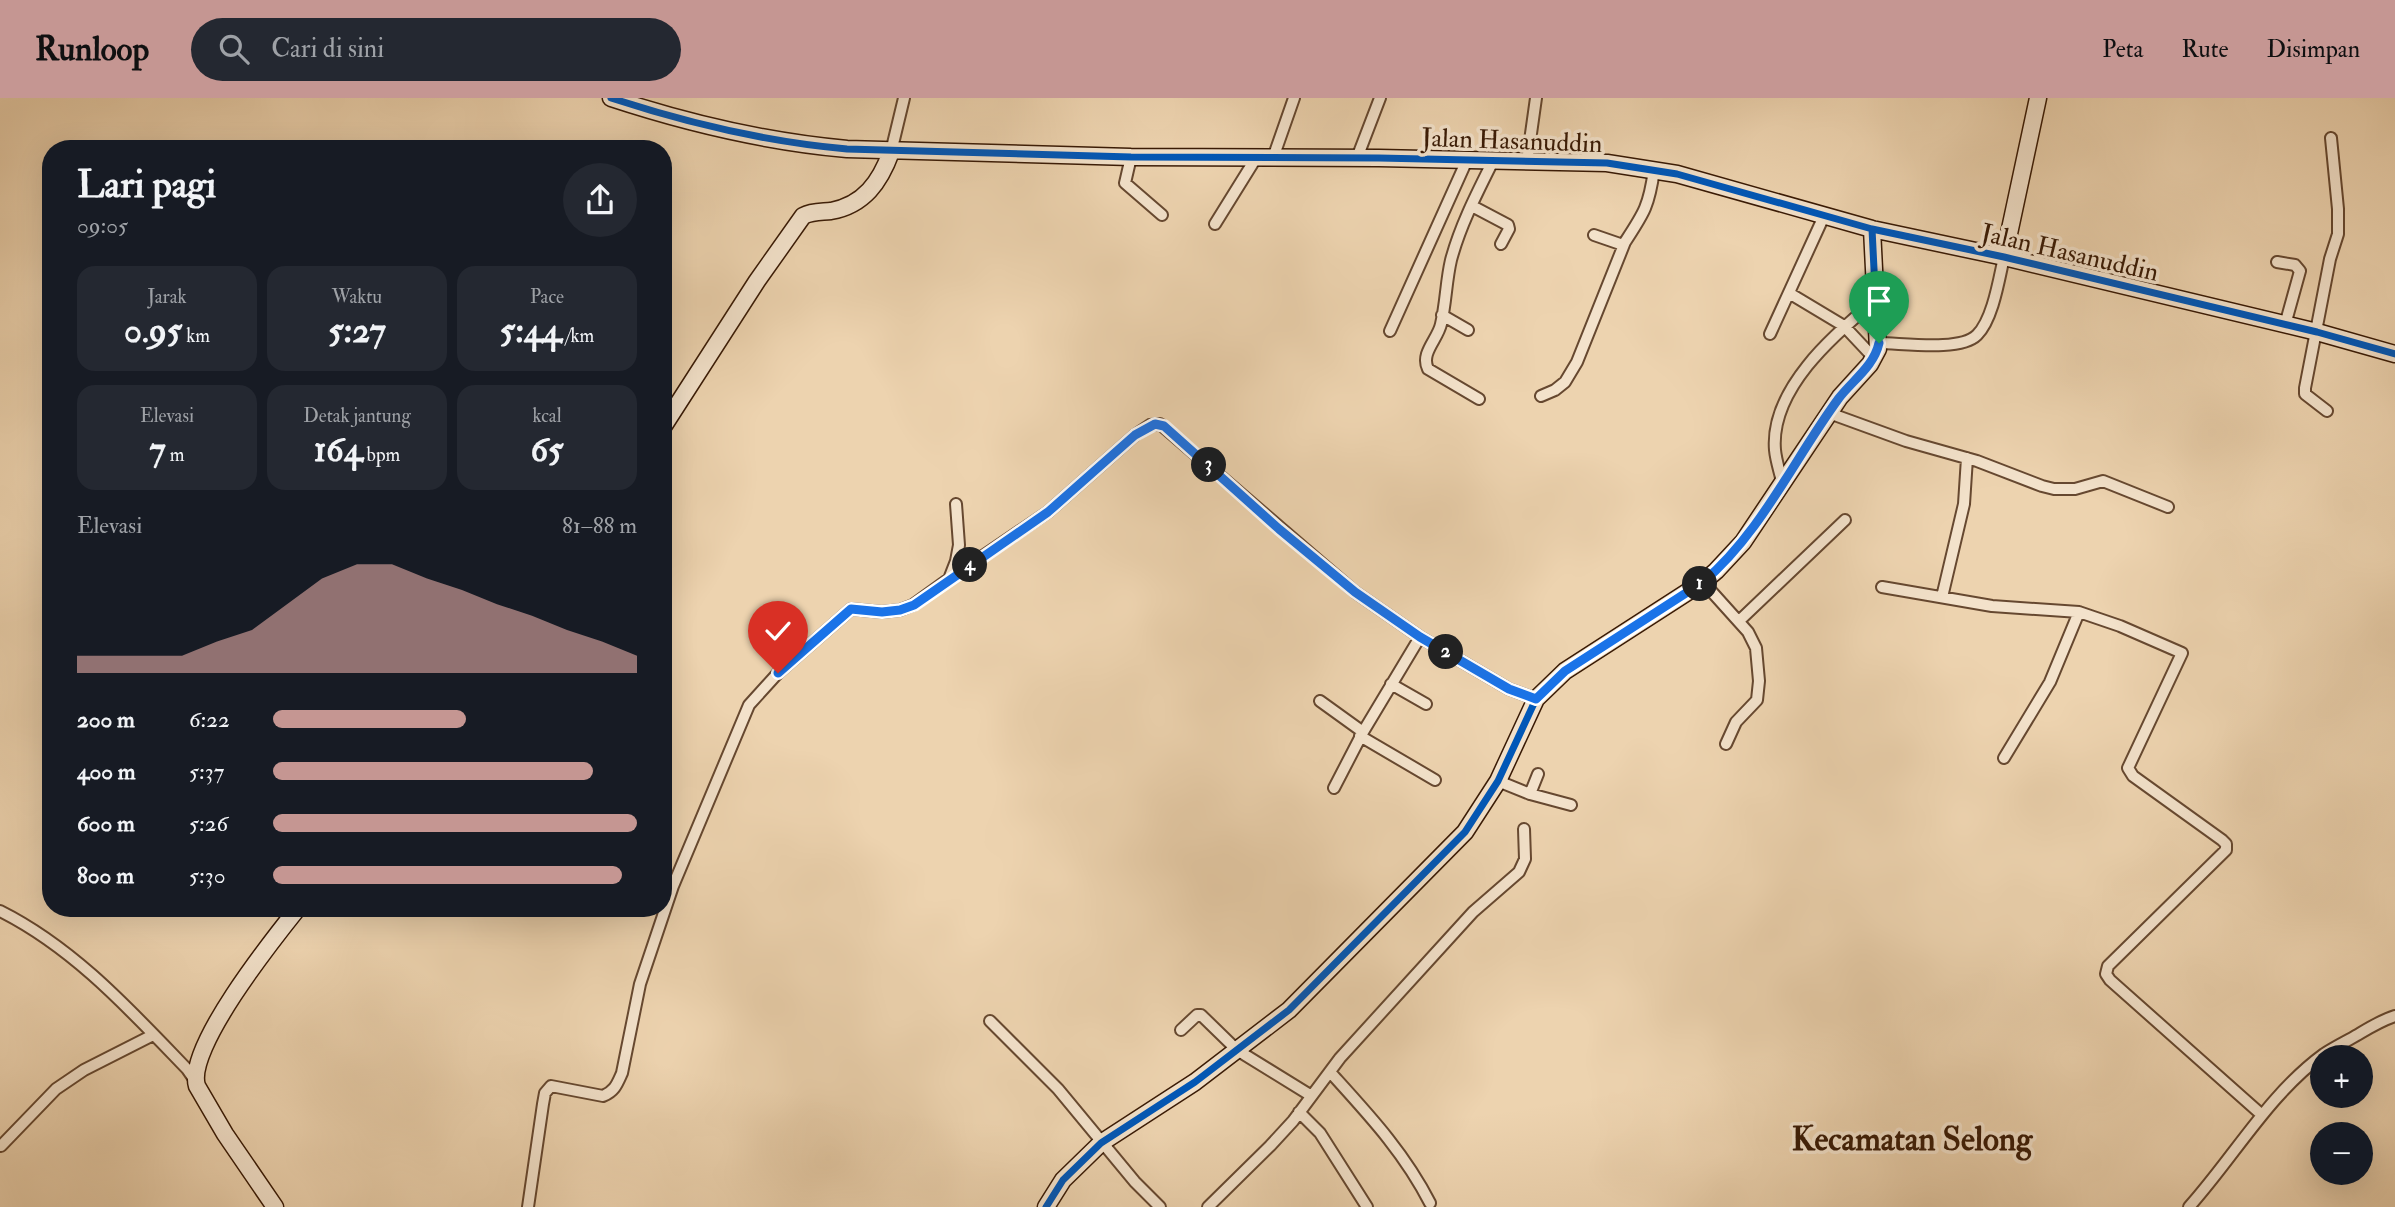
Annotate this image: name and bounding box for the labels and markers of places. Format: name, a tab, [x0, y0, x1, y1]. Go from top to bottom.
pin	[1849, 271, 1909, 343]
pin: 3	[1192, 448, 1226, 482]
pin: 4	[953, 547, 988, 582]
pin: 1	[1682, 566, 1718, 602]
pin	[748, 601, 808, 673]
pin: 2	[1428, 634, 1464, 670]

